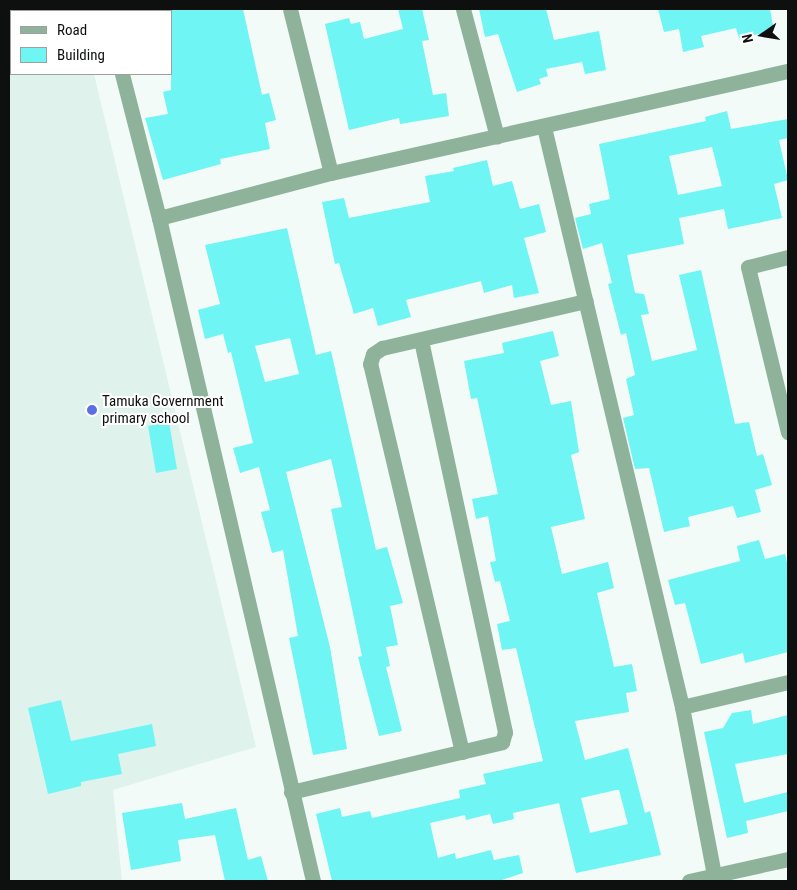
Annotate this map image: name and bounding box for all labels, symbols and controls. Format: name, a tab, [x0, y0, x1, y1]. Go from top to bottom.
legend	[10, 10, 172, 75]
north arrow	[737, 10, 787, 60]
text: Road	[57, 21, 87, 39]
text: N	[739, 32, 756, 44]
text: Building	[57, 46, 105, 64]
place label: Tamuka Government primary school	[102, 392, 224, 427]
marker: Tamuka Government primary school	[86, 404, 98, 416]

